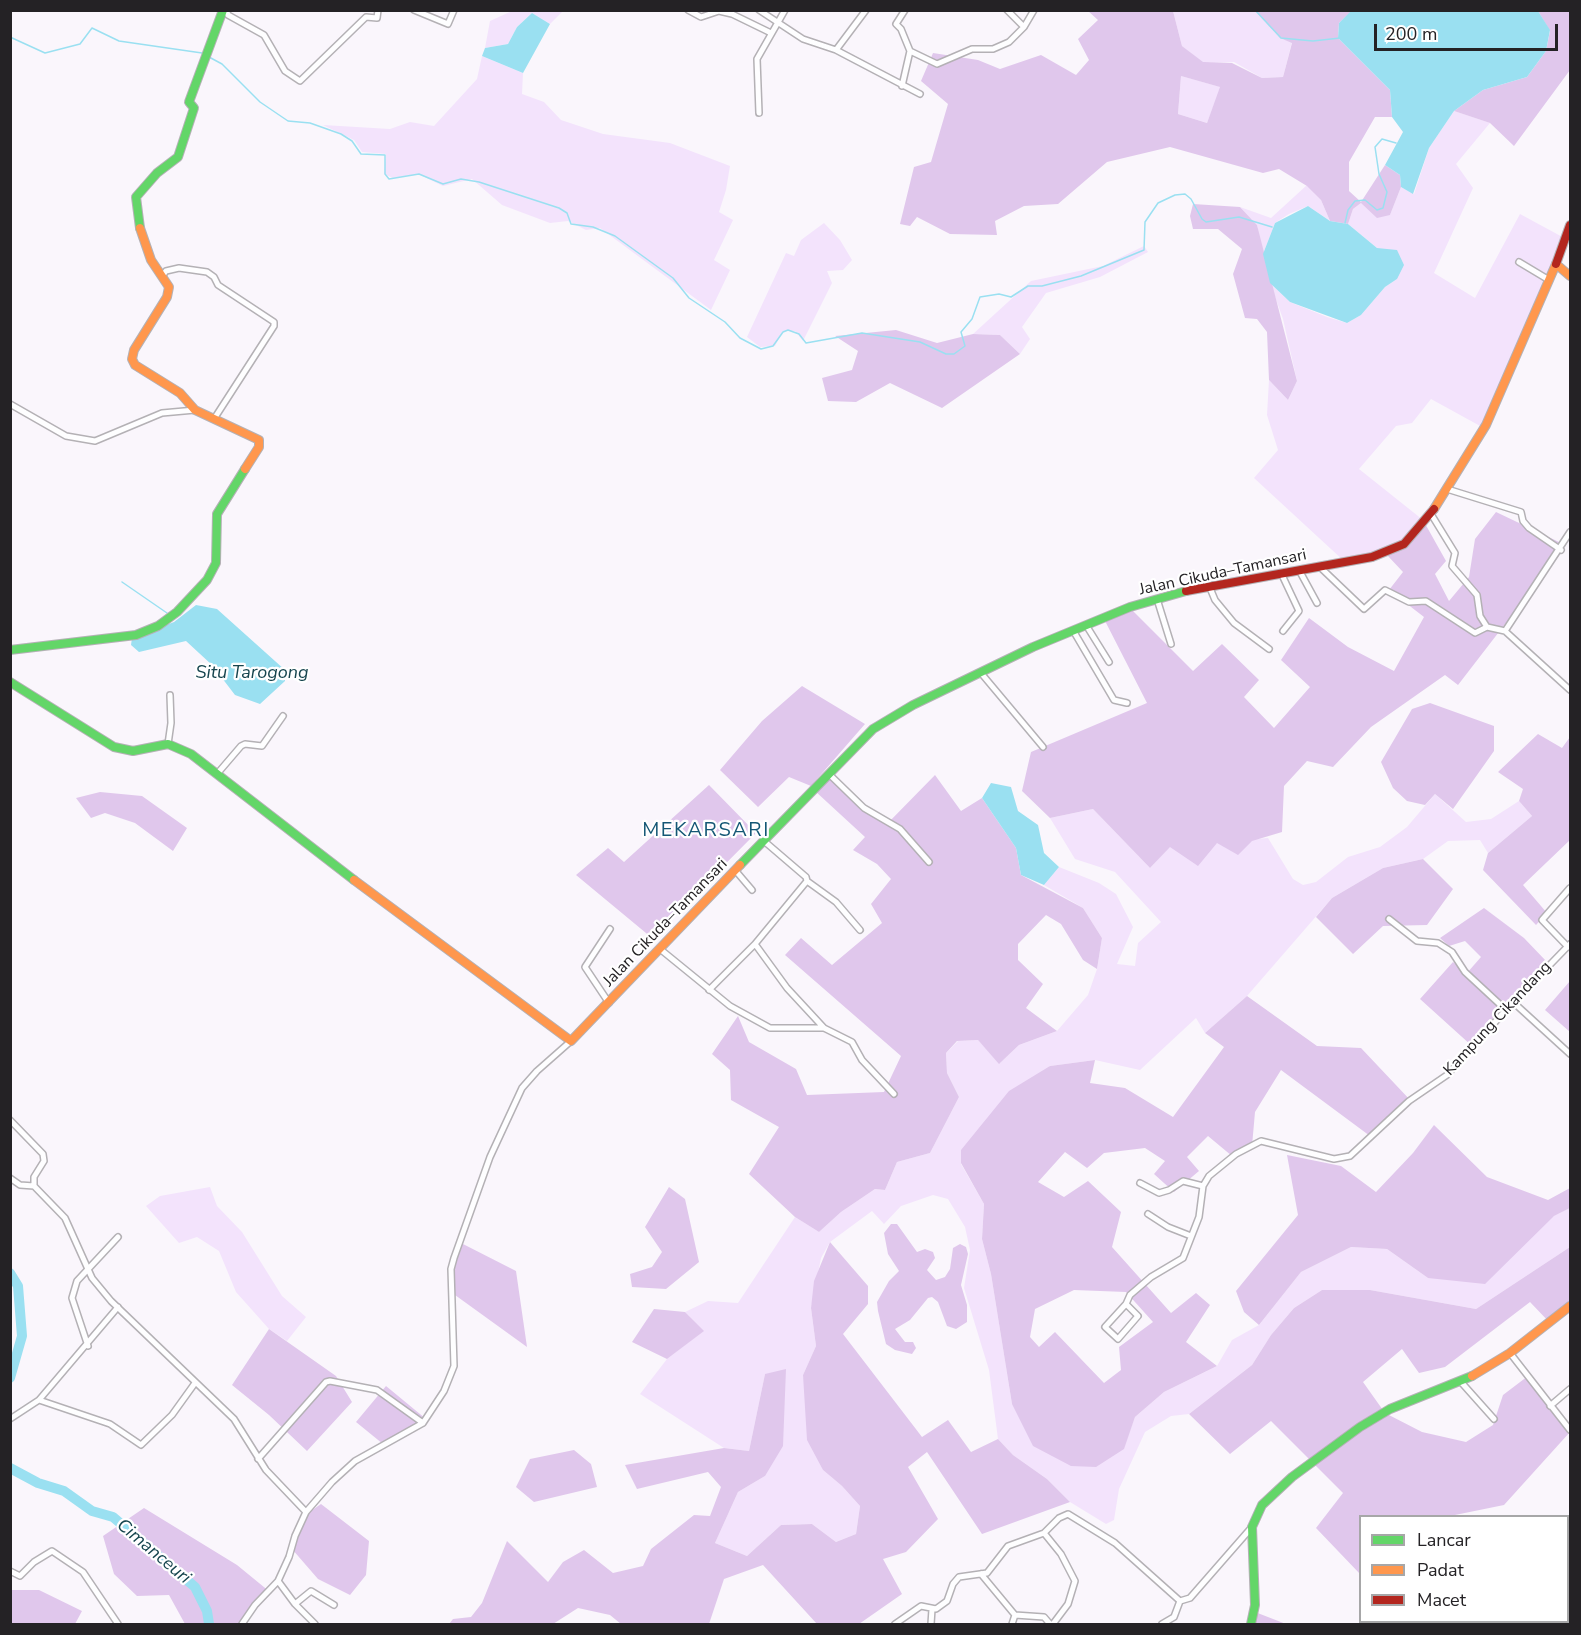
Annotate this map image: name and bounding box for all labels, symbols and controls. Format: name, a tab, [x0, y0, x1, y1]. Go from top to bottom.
scale bar	[1377, 12, 1562, 50]
text: 200 m	[1385, 22, 1437, 46]
street label: Jalan Cikuda–Tamansari	[1138, 546, 1308, 600]
water label: Situ Tarogong	[196, 663, 308, 685]
district label: MEKARSARI	[642, 819, 770, 843]
street label: Jalan Cikuda–Tamansari	[600, 855, 732, 991]
street label: Kampung Cikandang	[1440, 958, 1556, 1080]
water label: Cimanceuri	[112, 1515, 194, 1589]
legend	[1359, 1515, 1569, 1623]
text: Lancar	[1417, 1528, 1471, 1552]
text: Padat	[1417, 1558, 1464, 1582]
text: Macet	[1417, 1588, 1466, 1612]

